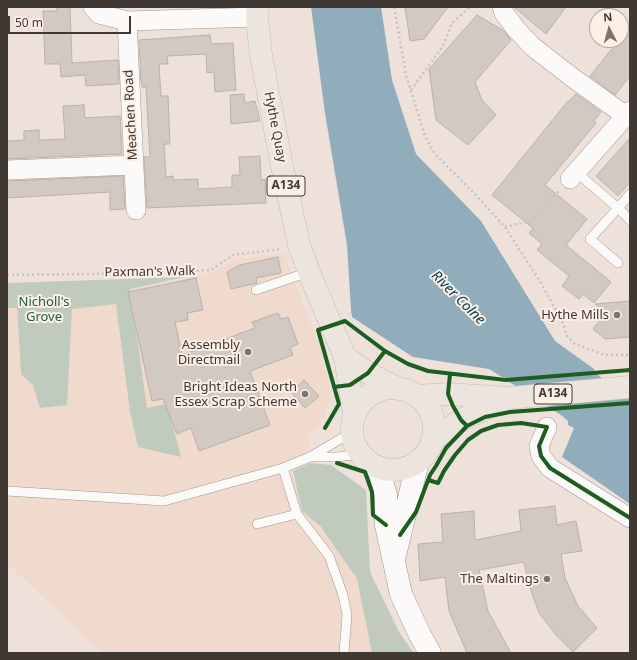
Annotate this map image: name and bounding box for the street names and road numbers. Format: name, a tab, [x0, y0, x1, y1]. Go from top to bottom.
street label: Meachen Road	[121, 69, 141, 161]
street label: Hythe Quay	[260, 90, 290, 164]
road number: A134	[267, 176, 305, 196]
street label: Paxman's Walk	[104, 263, 196, 281]
road number: A134	[534, 384, 572, 404]

